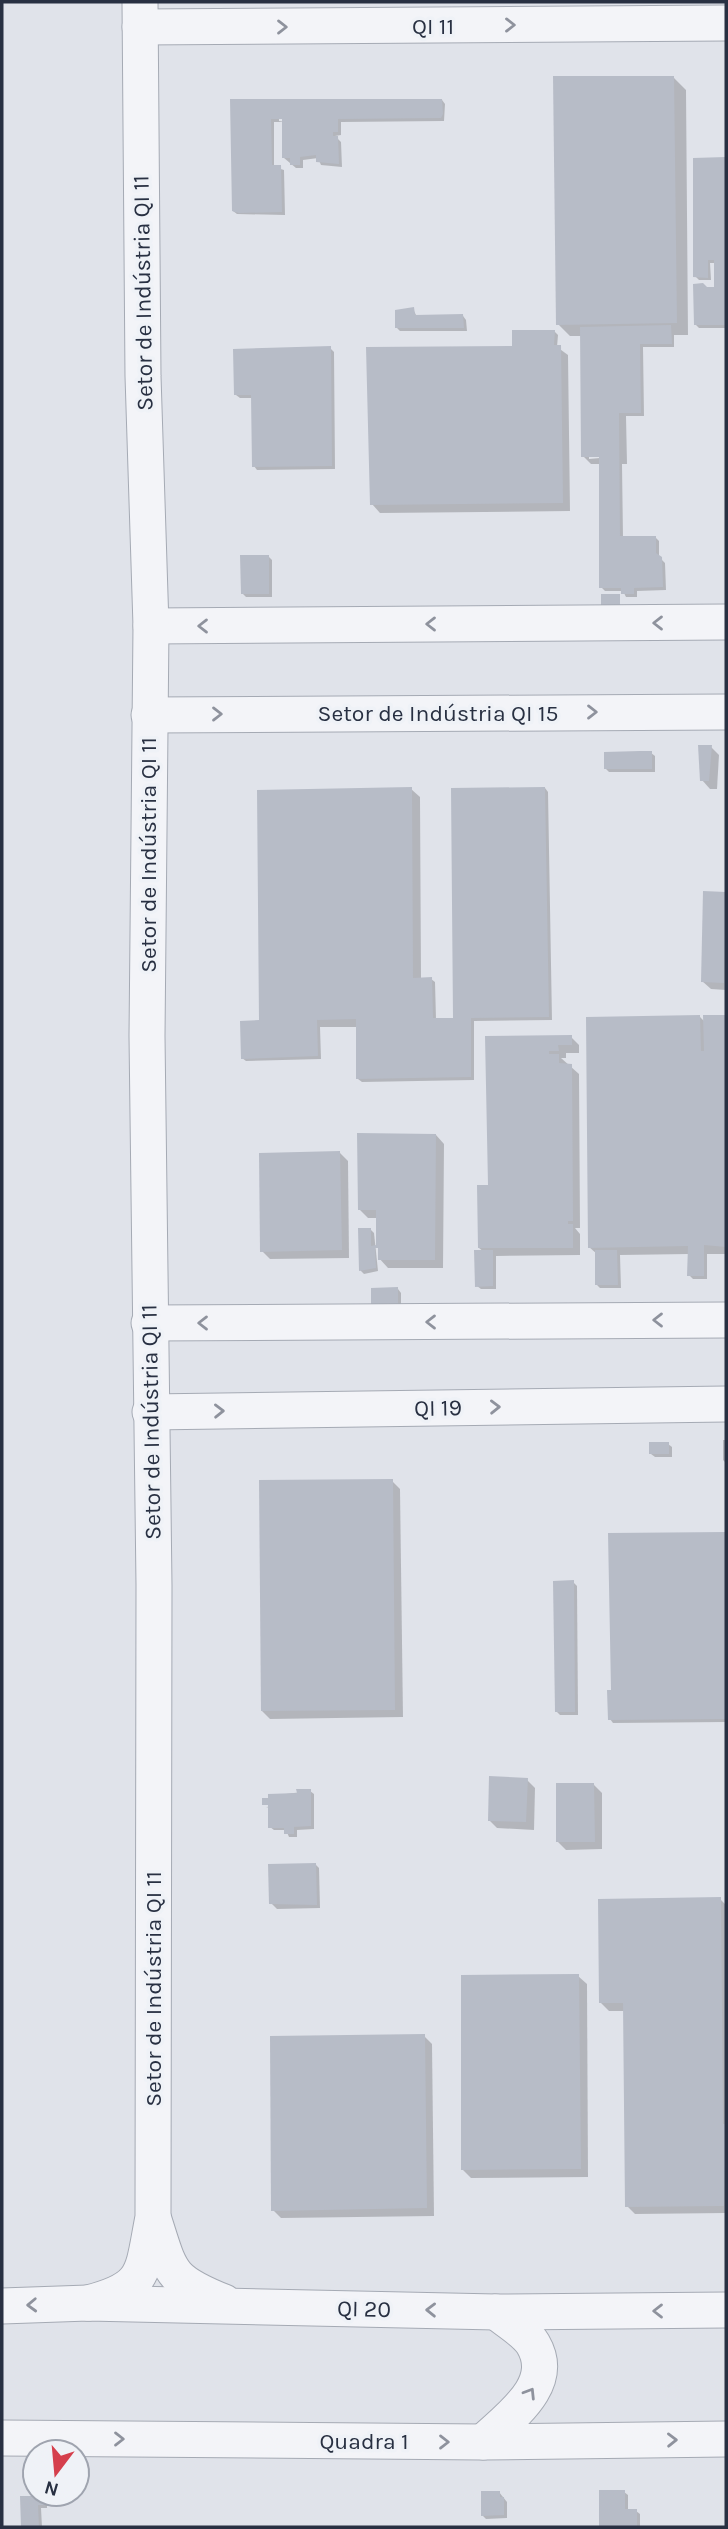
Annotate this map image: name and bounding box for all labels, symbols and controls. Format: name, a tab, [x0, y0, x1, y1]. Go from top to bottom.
street label: QI 11	[412, 13, 454, 40]
one-way arrow	[505, 17, 515, 33]
one-way arrow	[277, 19, 288, 35]
street label: Setor de Indústria QI 11	[127, 175, 159, 411]
one-way arrow	[652, 615, 663, 631]
one-way arrow	[425, 616, 435, 632]
one-way arrow	[197, 618, 208, 634]
street label: Setor de Indústria QI 15	[318, 700, 558, 727]
one-way arrow	[587, 704, 597, 720]
one-way arrow	[212, 706, 223, 722]
street label: Setor de Indústria QI 11	[135, 737, 162, 973]
street label: Setor de Indústria QI 11	[135, 1304, 167, 1540]
one-way arrow	[652, 1312, 663, 1328]
one-way arrow	[425, 1314, 435, 1330]
one-way arrow	[197, 1315, 208, 1331]
street label: QI 19	[414, 1394, 462, 1422]
one-way arrow	[490, 1399, 501, 1415]
one-way arrow	[214, 1403, 224, 1419]
street label: Setor de Indústria QI 11	[140, 1871, 167, 2107]
street label: QI 20	[337, 2295, 391, 2323]
one-way arrow	[26, 2297, 37, 2312]
one-way arrow	[425, 2303, 436, 2318]
one-way arrow	[652, 2303, 663, 2319]
one-way arrow	[521, 2388, 534, 2401]
street label: Quadra 1	[319, 2428, 409, 2455]
one-way arrow	[114, 2431, 125, 2447]
one-way arrow	[667, 2432, 678, 2448]
one-way arrow	[439, 2434, 450, 2449]
north arrow	[21, 2438, 91, 2508]
text: N	[42, 2476, 61, 2501]

